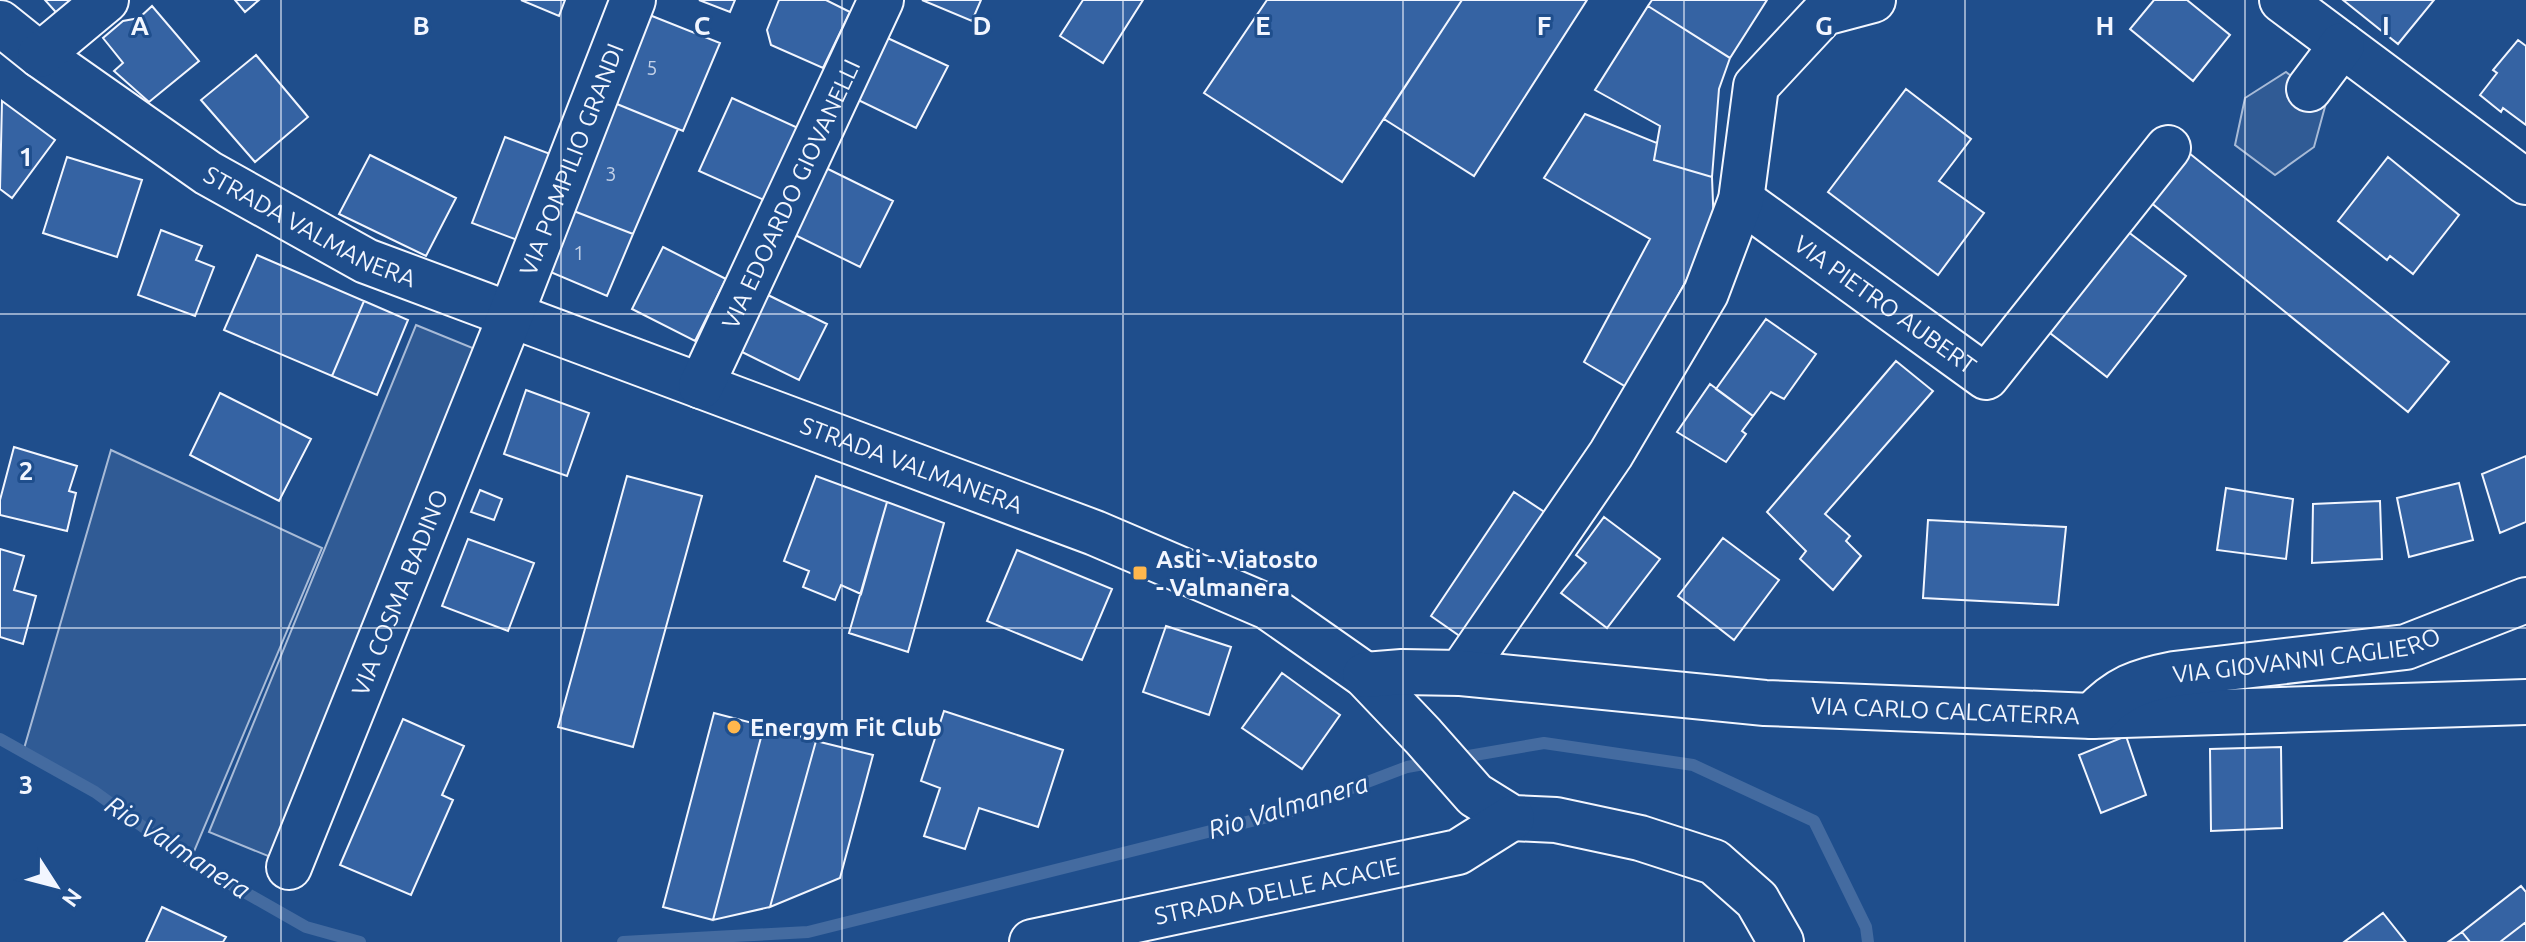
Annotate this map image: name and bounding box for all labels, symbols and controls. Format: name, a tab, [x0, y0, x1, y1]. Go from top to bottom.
text: A	[131, 11, 150, 40]
text: B	[412, 11, 430, 40]
text: C	[694, 11, 711, 40]
text: D	[973, 11, 991, 40]
text: E	[1255, 11, 1271, 40]
text: F	[1537, 11, 1551, 40]
text: G	[1815, 11, 1833, 40]
text: H	[2096, 11, 2114, 40]
text: I	[2382, 11, 2390, 40]
street label: VIA POMPILIO GRANDI	[514, 39, 628, 279]
street label: VIA EDOARDO GIOVANELLI	[716, 55, 865, 333]
house number: 5	[646, 56, 658, 79]
text: 1	[19, 142, 33, 171]
street label: STRADA VALMANERA	[200, 160, 420, 292]
house number: 3	[605, 162, 617, 185]
street label: VIA PIETRO AUBERT	[1789, 229, 1982, 379]
house number: 1	[573, 241, 585, 264]
street label: STRADA VALMANERA	[797, 411, 1027, 519]
text: 2	[19, 456, 33, 485]
street label: VIA COSMA BADINO	[346, 485, 453, 699]
place label: Asti - Viatosto - Valmanera	[1156, 546, 1318, 601]
marker: Asti - Viatosto - Valmanera	[1131, 564, 1149, 582]
street label: VIA GIOVANNI CAGLIERO	[2171, 621, 2444, 688]
street label: VIA CARLO CALCATERRA	[1810, 691, 2081, 729]
place label: Energym Fit Club	[750, 714, 942, 741]
marker: Energym Fit Club	[725, 718, 743, 736]
water label: Rio Valmanera	[1204, 768, 1372, 844]
text: 3	[19, 770, 33, 799]
water label: Rio Valmanera	[101, 790, 255, 904]
north arrow	[16, 846, 96, 926]
street label: STRADA DELLE ACACIE	[1152, 851, 1401, 929]
text: N	[58, 884, 88, 912]

